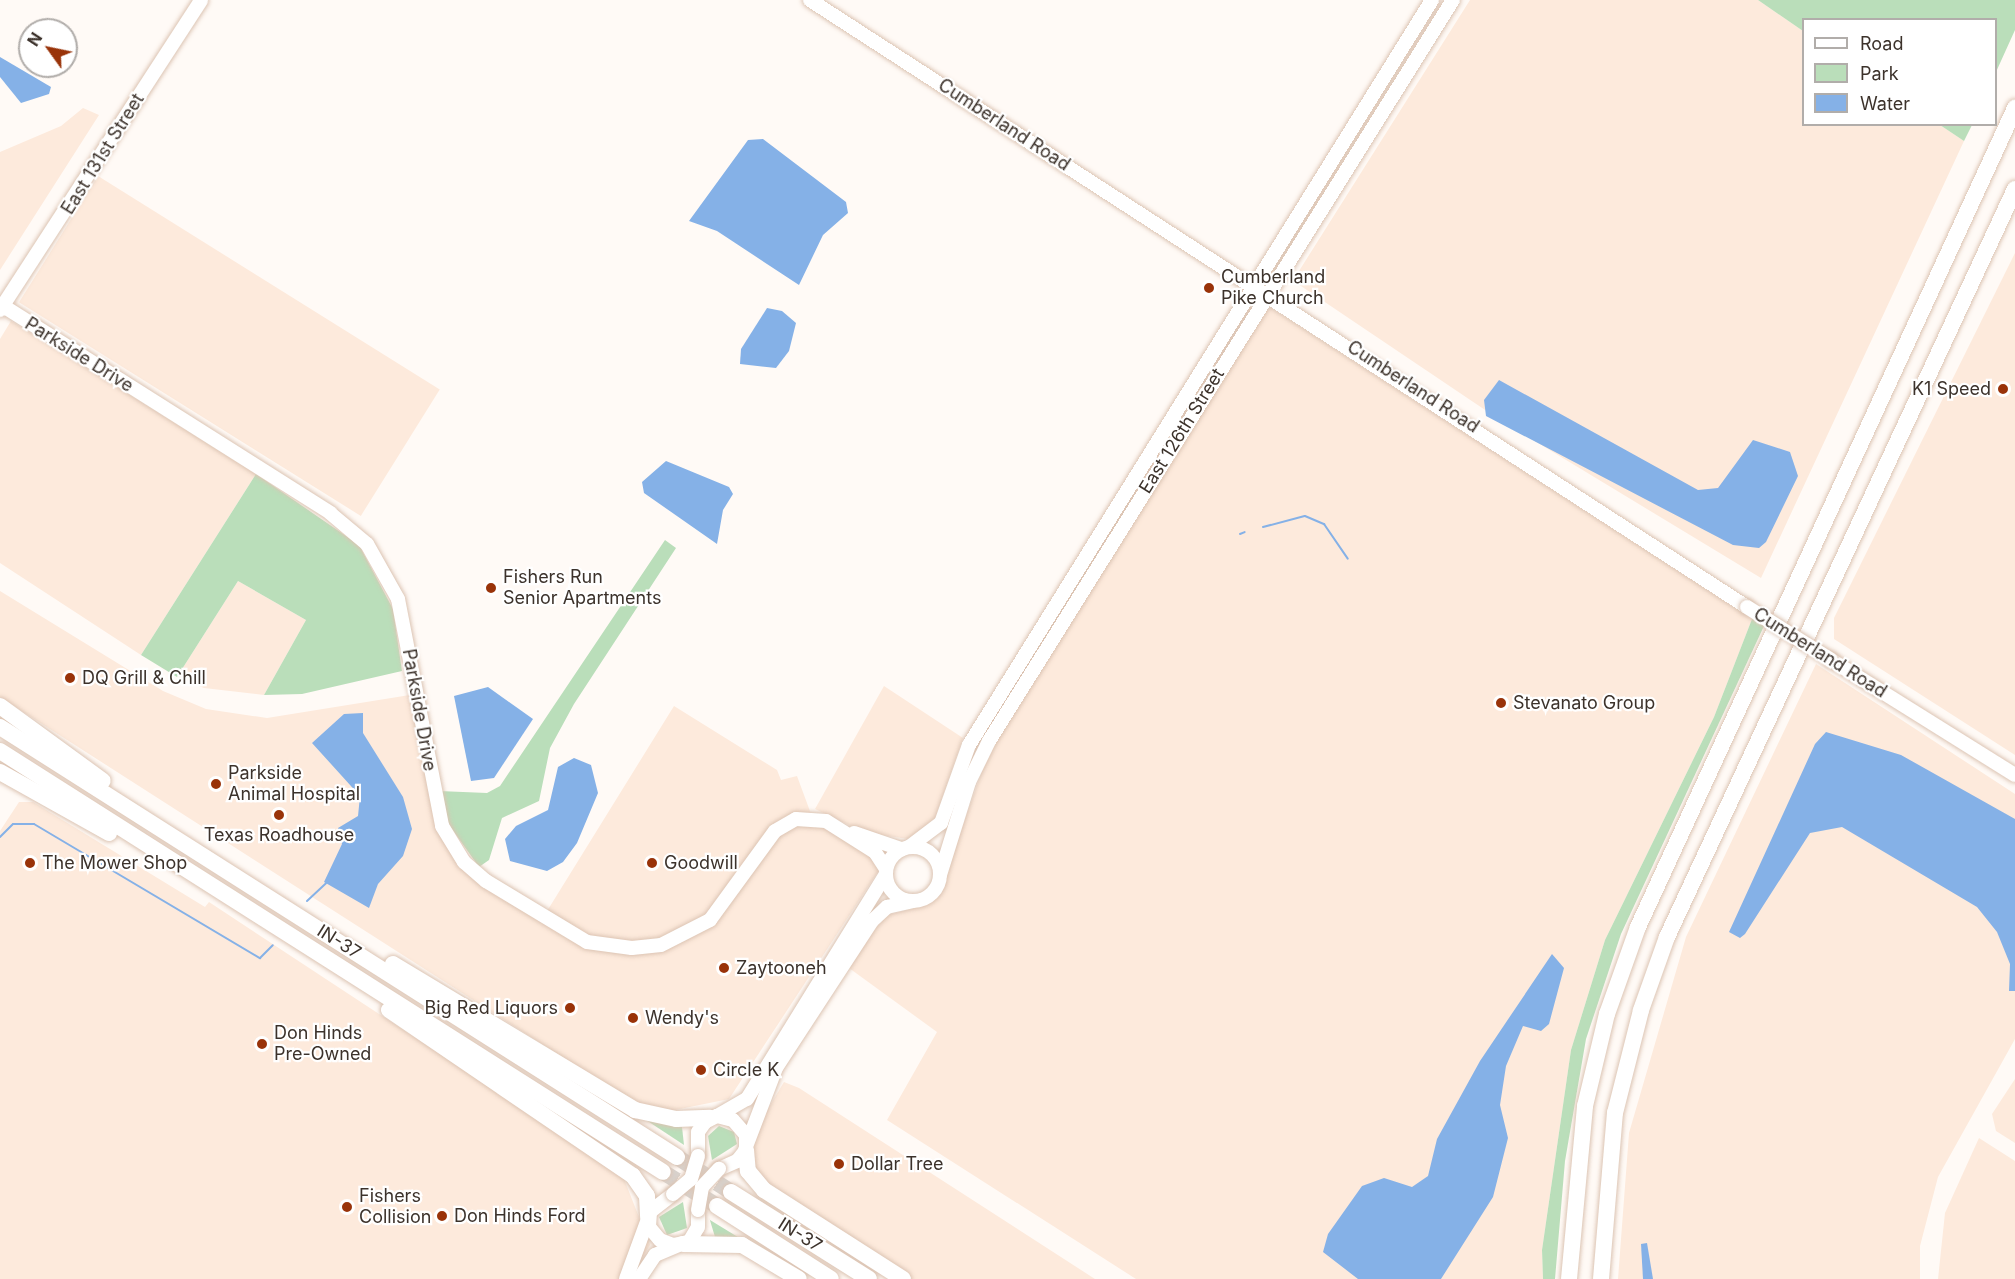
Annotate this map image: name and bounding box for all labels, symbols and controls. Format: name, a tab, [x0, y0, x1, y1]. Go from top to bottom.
north arrow	[18, 18, 78, 78]
legend	[1802, 18, 1997, 126]
text: N	[23, 29, 46, 50]
text: Road	[1860, 33, 1903, 54]
text: Park	[1860, 63, 1899, 84]
street label: Cumberland Road	[934, 74, 1074, 176]
street label: East 131st Street	[57, 90, 149, 218]
text: Water	[1860, 93, 1910, 114]
place label: Cumberland Pike Church	[1221, 267, 1325, 310]
marker: Cumberland Pike Church	[1202, 281, 1216, 295]
street label: Parkside Drive	[21, 313, 137, 397]
street label: Cumberland Road	[1343, 336, 1483, 438]
street label: East 126th Street	[1135, 365, 1229, 497]
place label: K1 Speed	[1912, 378, 1991, 400]
marker: K1 Speed	[1996, 382, 2010, 396]
place label: Fishers Run Senior Apartments	[503, 567, 661, 610]
marker: Fishers Run Senior Apartments	[484, 581, 498, 595]
street label: Cumberland Road	[1750, 603, 1890, 703]
street label: Parkside Drive	[398, 647, 440, 773]
place label: DQ Grill & Chill	[82, 667, 206, 689]
marker: DQ Grill & Chill	[63, 671, 77, 685]
place label: Stevanato Group	[1513, 692, 1655, 714]
marker: Stevanato Group	[1494, 696, 1508, 710]
place label: Parkside Animal Hospital	[228, 763, 360, 806]
marker: Parkside Animal Hospital	[209, 777, 223, 791]
marker: Texas Roadhouse	[272, 808, 286, 822]
place label: Texas Roadhouse	[204, 824, 354, 846]
place label: The Mower Shop	[42, 852, 187, 874]
place label: Goodwill	[664, 852, 738, 874]
marker: The Mower Shop	[23, 856, 37, 870]
marker: Goodwill	[645, 856, 659, 870]
street label: IN-37	[313, 920, 365, 964]
place label: Zaytooneh	[736, 957, 827, 979]
marker: Zaytooneh	[717, 961, 731, 975]
place label: Big Red Liquors	[425, 997, 558, 1019]
marker: Big Red Liquors	[563, 1001, 577, 1015]
place label: Wendy's	[645, 1007, 719, 1029]
marker: Wendy's	[626, 1011, 640, 1025]
place label: Don Hinds Pre-Owned	[274, 1023, 371, 1066]
marker: Don Hinds Pre-Owned	[255, 1037, 269, 1051]
place label: Circle K	[713, 1059, 779, 1081]
marker: Circle K	[694, 1063, 708, 1077]
place label: Dollar Tree	[851, 1153, 944, 1175]
marker: Dollar Tree	[832, 1157, 846, 1171]
place label: Fishers Collision	[359, 1186, 431, 1228]
marker: Fishers Collision	[340, 1200, 354, 1214]
place label: Don Hinds Ford	[454, 1205, 586, 1227]
marker: Don Hinds Ford	[435, 1209, 449, 1223]
street label: IN-37	[774, 1213, 826, 1257]

